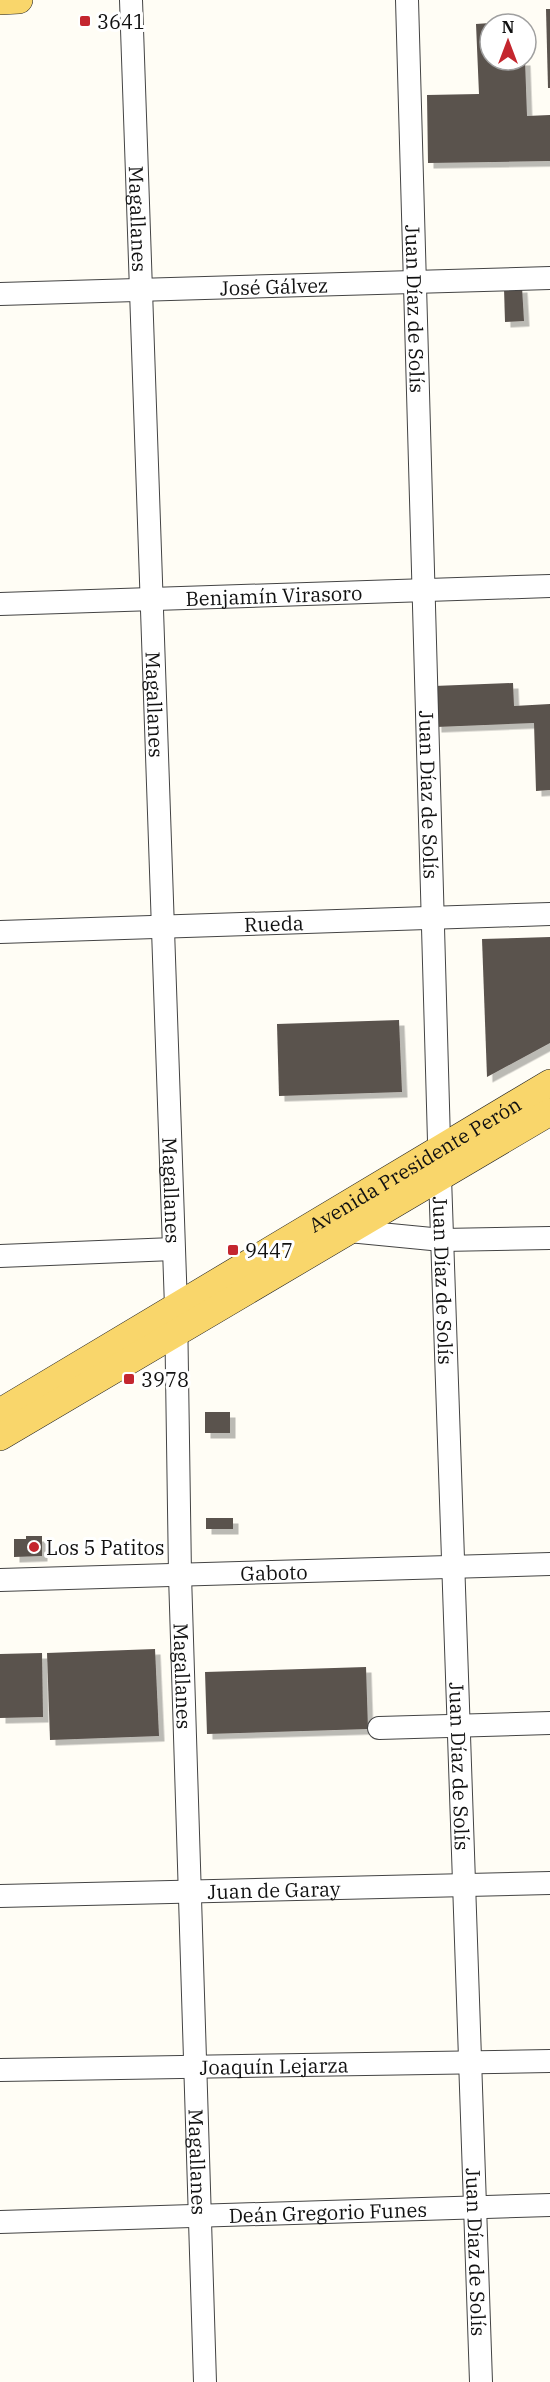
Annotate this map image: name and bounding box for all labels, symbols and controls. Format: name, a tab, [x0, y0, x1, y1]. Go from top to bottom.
place label: 3641	[97, 8, 145, 35]
north arrow	[478, 12, 538, 72]
marker: 3641	[78, 14, 92, 28]
text: N	[502, 17, 514, 37]
street label: Magallanes	[123, 165, 154, 272]
street label: Juan Díaz de Solís	[400, 224, 432, 394]
street label: José Gálvez	[219, 271, 328, 301]
street label: Benjamín Virasoro	[185, 579, 363, 611]
street label: Magallanes	[140, 651, 171, 758]
street label: Juan Díaz de Solís	[413, 710, 445, 879]
street label: Rueda	[244, 909, 304, 938]
street label: Avenida Presidente Perón	[303, 1090, 526, 1238]
street label: Magallanes	[157, 1137, 187, 1244]
street label: Juan Díaz de Solís	[427, 1196, 460, 1365]
place label: 9447	[245, 1237, 293, 1264]
marker: 9447	[226, 1243, 240, 1257]
place label: 3978	[141, 1366, 189, 1393]
marker: 3978	[122, 1372, 136, 1386]
place label: Los 5 Patitos	[46, 1534, 165, 1561]
marker: Los 5 Patitos	[27, 1540, 41, 1554]
street label: Gaboto	[240, 1558, 308, 1587]
street label: Magallanes	[168, 1623, 198, 1730]
street label: Juan Díaz de Solís	[444, 1681, 476, 1851]
street label: Juan de Garay	[207, 1874, 341, 1905]
street label: Joaquín Lejarza	[199, 2051, 349, 2080]
street label: Magallanes	[183, 2108, 213, 2215]
street label: Juan Díaz de Solís	[460, 2167, 493, 2337]
street label: Deán Gregorio Funes	[228, 2195, 427, 2228]

